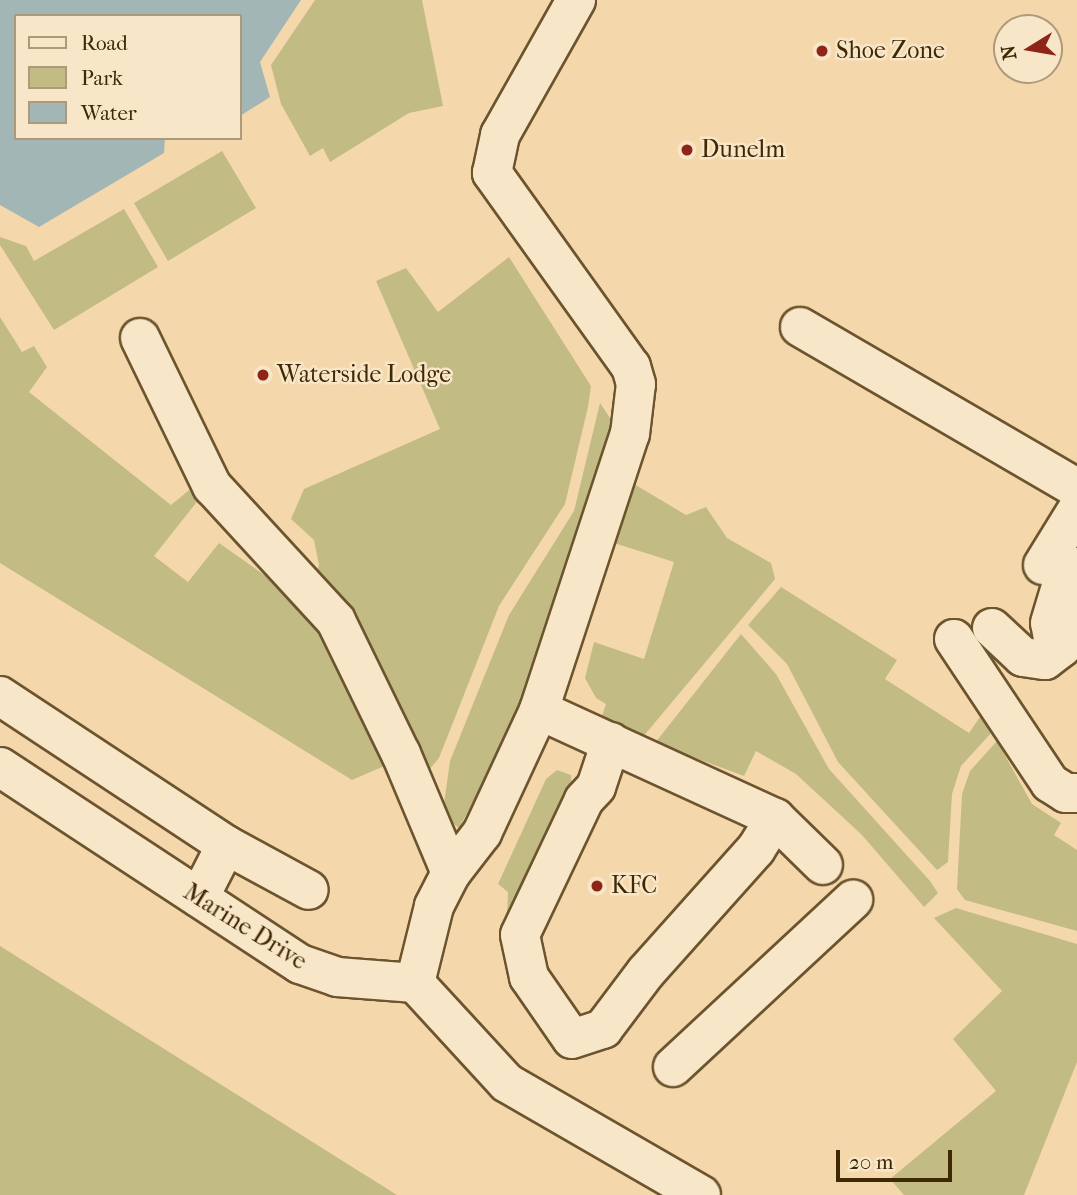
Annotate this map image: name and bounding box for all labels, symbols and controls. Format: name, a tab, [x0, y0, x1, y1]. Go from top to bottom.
legend	[14, 14, 242, 140]
north arrow	[993, 14, 1063, 84]
text: Road	[81, 31, 128, 55]
place label: Shoe Zone	[836, 37, 945, 65]
marker: Shoe Zone	[814, 43, 830, 59]
text: N	[997, 43, 1022, 62]
text: Park	[81, 66, 123, 90]
text: Water	[81, 101, 137, 125]
place label: Dunelm	[701, 136, 785, 164]
marker: Dunelm	[679, 142, 695, 158]
place label: Waterside Lodge	[277, 361, 451, 389]
marker: Waterside Lodge	[255, 367, 271, 383]
place label: KFC	[611, 872, 657, 900]
street label: Marine Drive	[178, 878, 312, 976]
marker: KFC	[589, 878, 605, 894]
scale bar	[839, 1136, 954, 1180]
text: 20 m	[849, 1150, 893, 1174]

